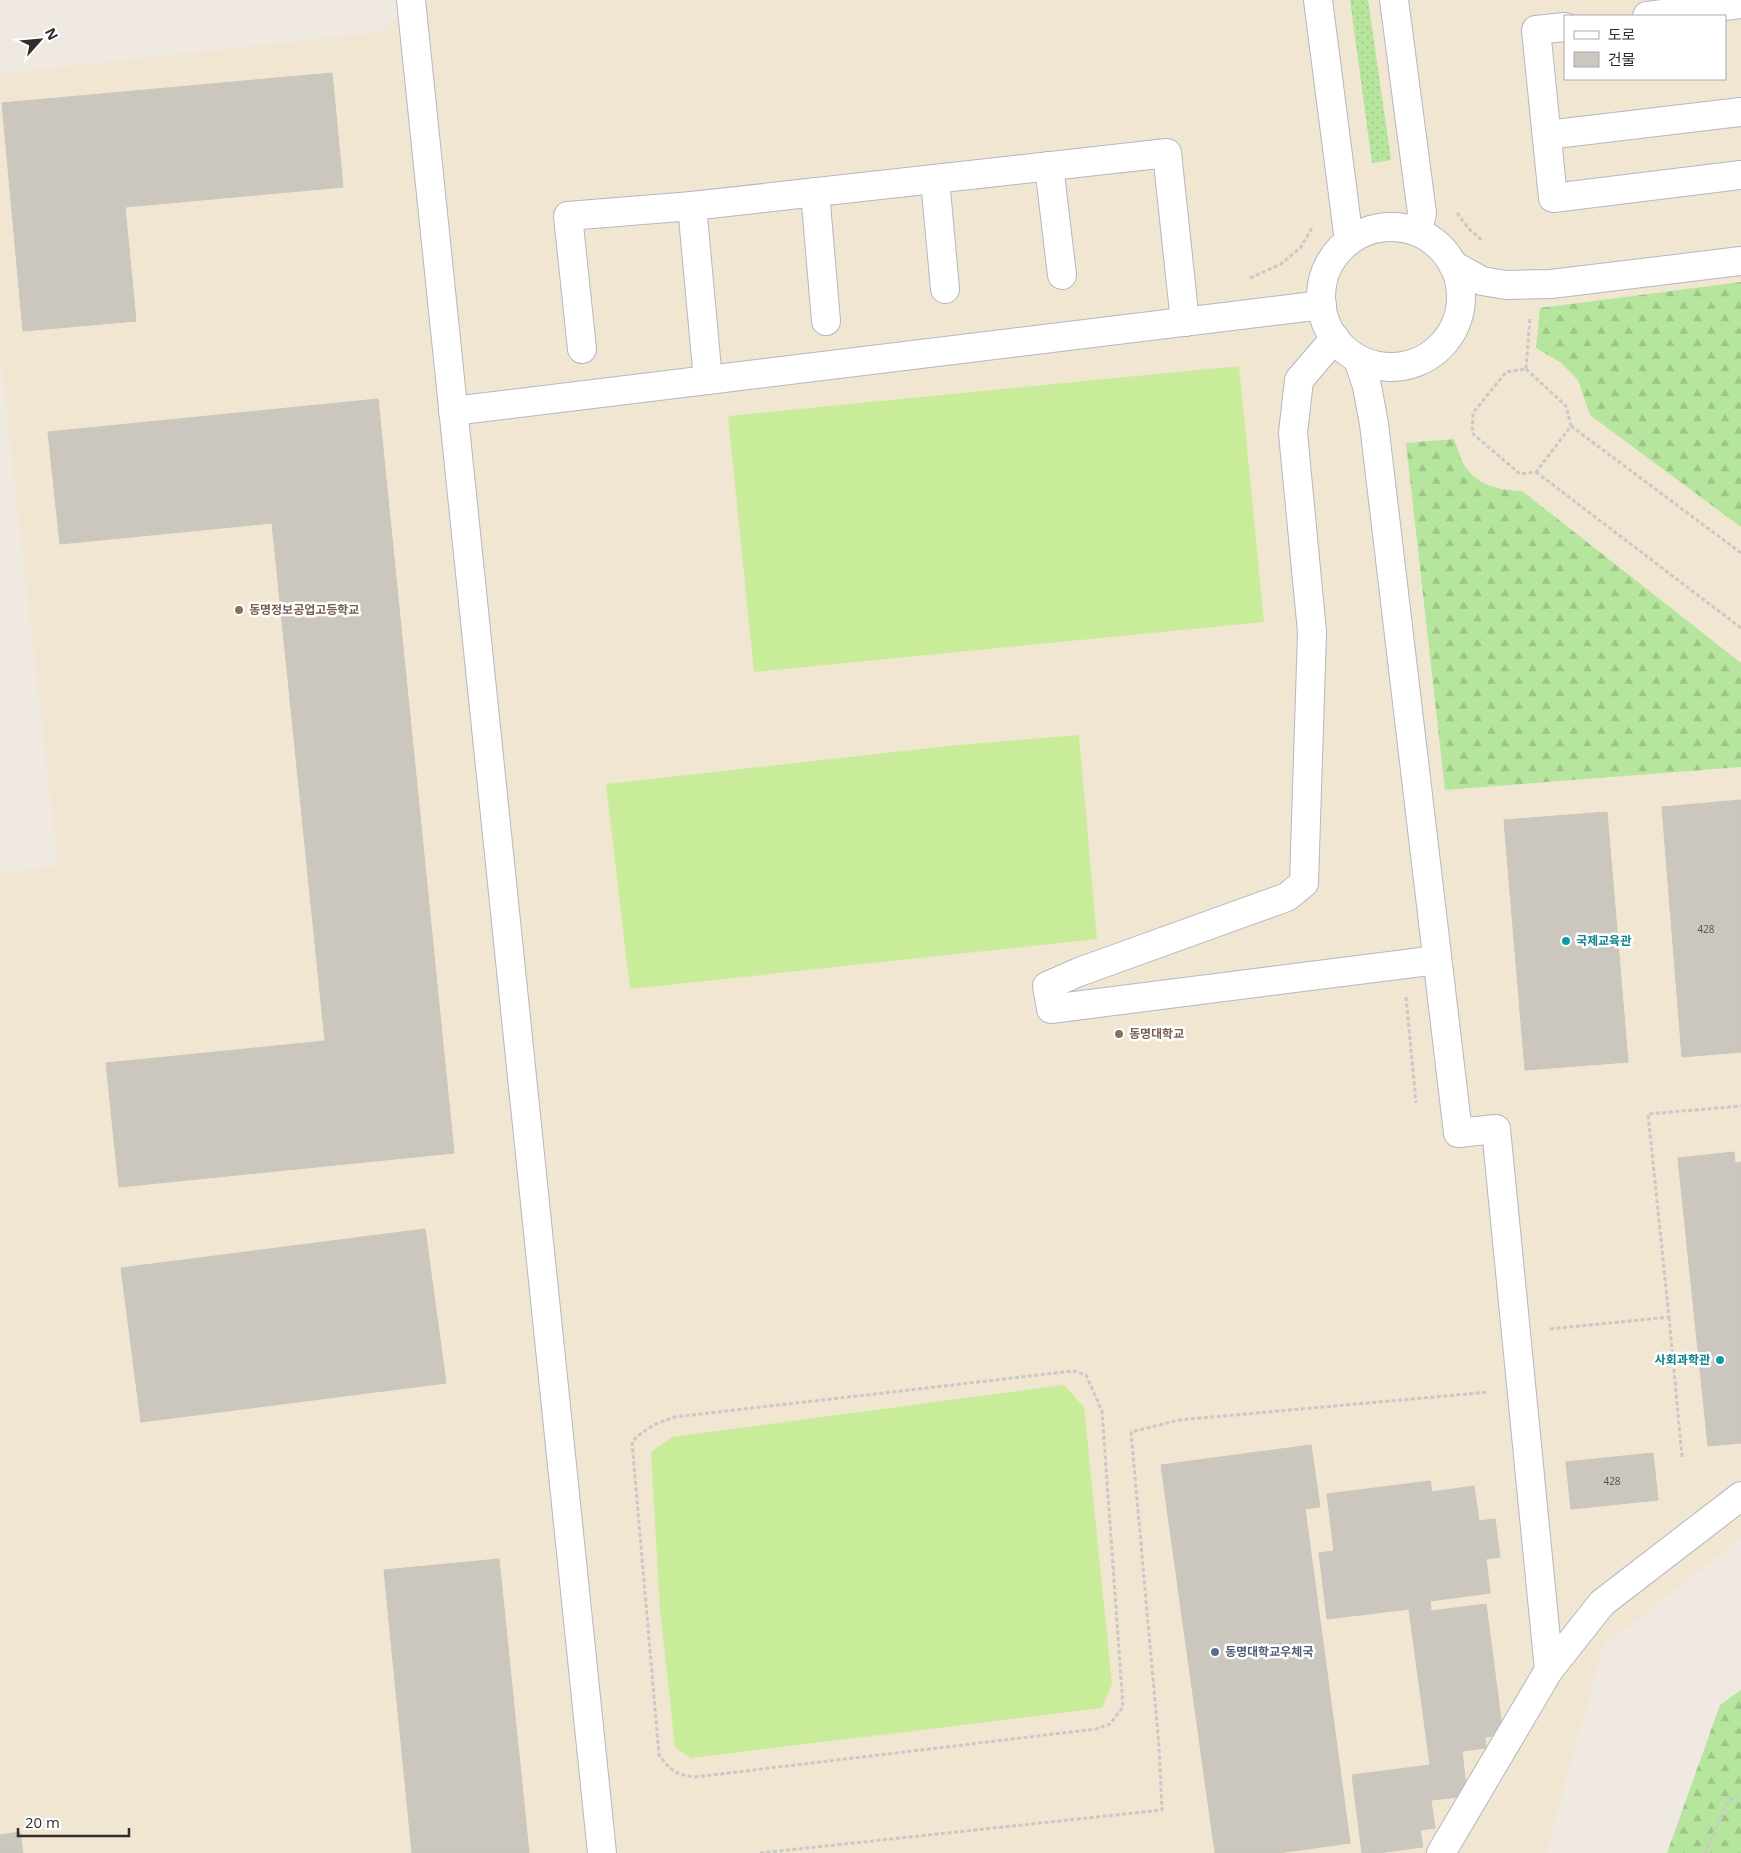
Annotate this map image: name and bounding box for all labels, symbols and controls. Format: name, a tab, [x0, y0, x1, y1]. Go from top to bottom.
north arrow	[15, 15, 65, 65]
legend	[1564, 15, 1726, 80]
text: N	[41, 24, 63, 43]
text: 도로	[1608, 24, 1636, 44]
text: 건물	[1608, 49, 1636, 69]
place label: 동명정보공업고등학교	[249, 601, 359, 618]
marker: 동명정보공업고등학교	[233, 604, 245, 616]
house number: 428	[1697, 922, 1715, 936]
place label: 국제교육관	[1576, 932, 1631, 949]
marker: 국제교육관	[1560, 935, 1572, 947]
place label: 동명대학교	[1129, 1025, 1184, 1042]
marker: 동명대학교	[1113, 1028, 1125, 1040]
place label: 사회과학관	[1655, 1351, 1710, 1368]
marker: 사회과학관	[1714, 1354, 1726, 1366]
house number: 428	[1603, 1474, 1621, 1488]
place label: 동명대학교우체국	[1225, 1643, 1313, 1660]
marker: 동명대학교우체국	[1209, 1646, 1221, 1658]
scale bar	[18, 1806, 129, 1838]
text: 20 m	[25, 1812, 60, 1832]

